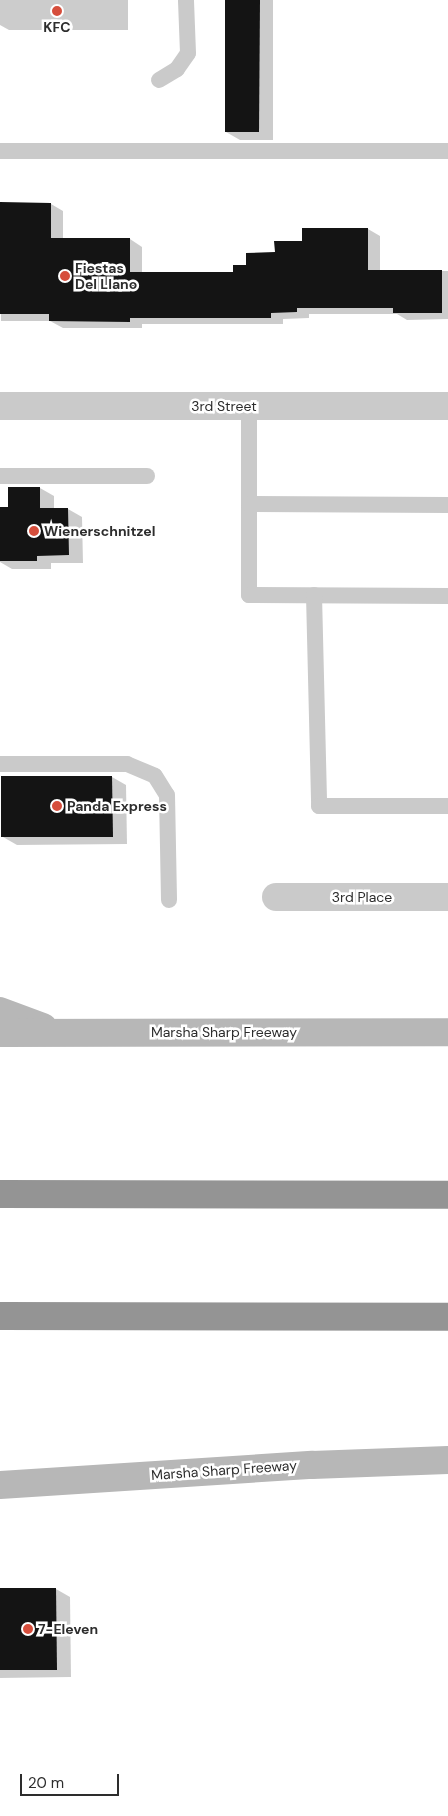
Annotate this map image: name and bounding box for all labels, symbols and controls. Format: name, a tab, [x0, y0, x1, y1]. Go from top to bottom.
marker: KFC	[51, 5, 63, 17]
place label: KFC	[43, 19, 71, 35]
place label: Fiestas Del Llano	[75, 260, 137, 292]
marker: Fiestas Del Llano	[59, 270, 71, 282]
street label: 3rd Street	[191, 398, 257, 414]
place label: Wienerschnitzel	[44, 523, 155, 539]
marker: Wienerschnitzel	[28, 525, 40, 537]
place label: Panda Express	[67, 798, 167, 814]
marker: Panda Express	[51, 800, 63, 812]
street label: 3rd Place	[332, 889, 392, 905]
street label: Marsha Sharp Freeway	[151, 1024, 297, 1040]
street label: Marsha Sharp Freeway	[151, 1457, 297, 1483]
place label: 7-Eleven	[38, 1621, 98, 1637]
marker: 7-Eleven	[22, 1623, 34, 1635]
scale bar	[22, 1764, 121, 1796]
text: 20 m	[28, 1773, 64, 1793]

